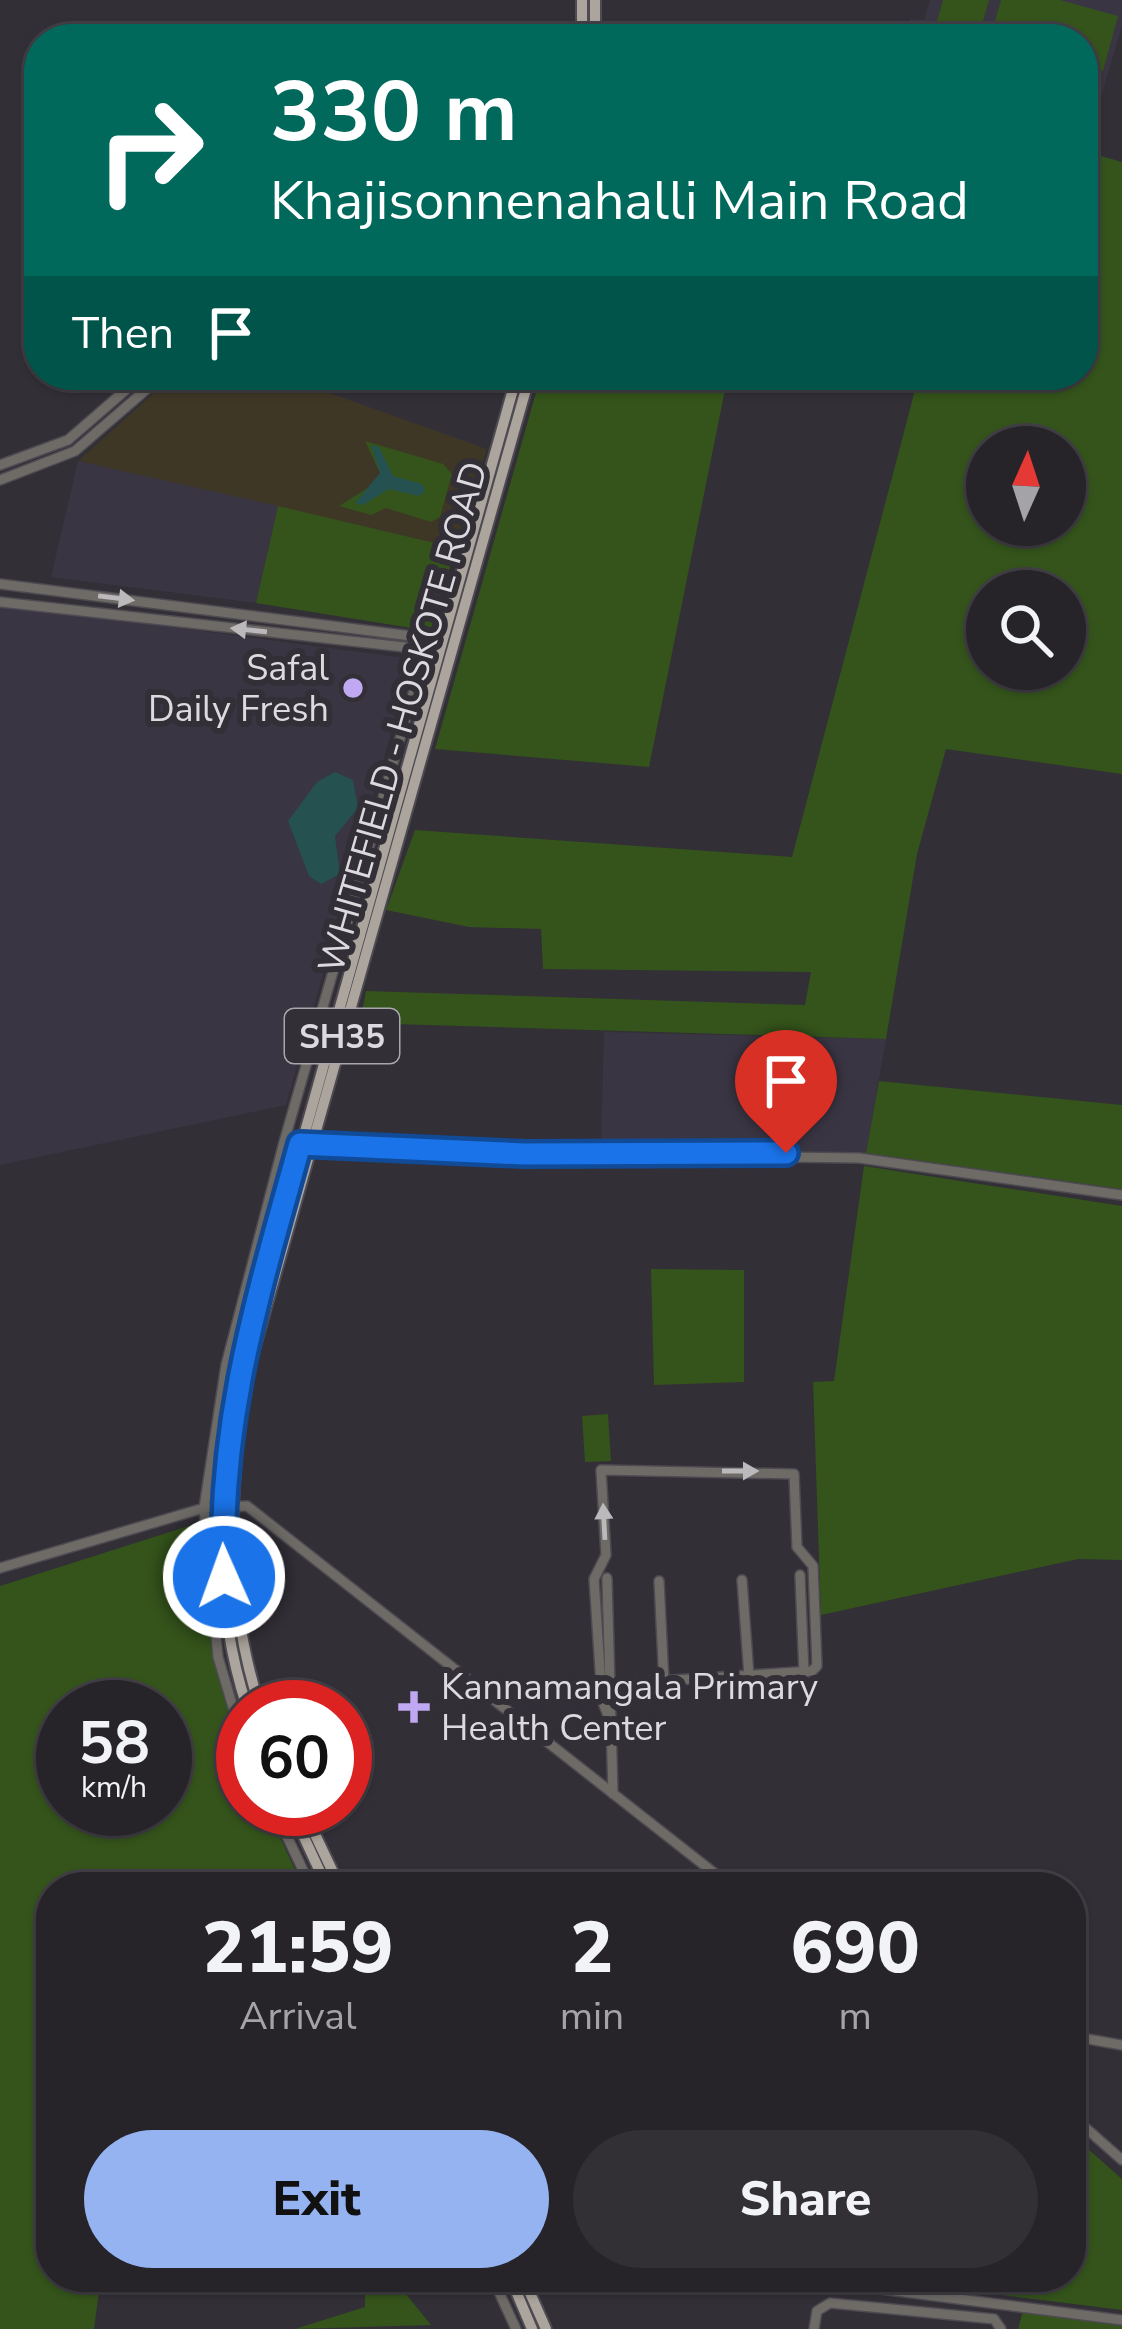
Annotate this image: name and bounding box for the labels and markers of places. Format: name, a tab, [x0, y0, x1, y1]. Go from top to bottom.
place label: Safal Daily Fresh	[148, 644, 329, 734]
marker: Safal Daily Fresh	[340, 675, 366, 701]
pin	[735, 1030, 837, 1153]
place label: Kannamangala Primary Health Center	[441, 1663, 819, 1753]
marker: Kannamangala Primary Health Center	[398, 1691, 430, 1723]

